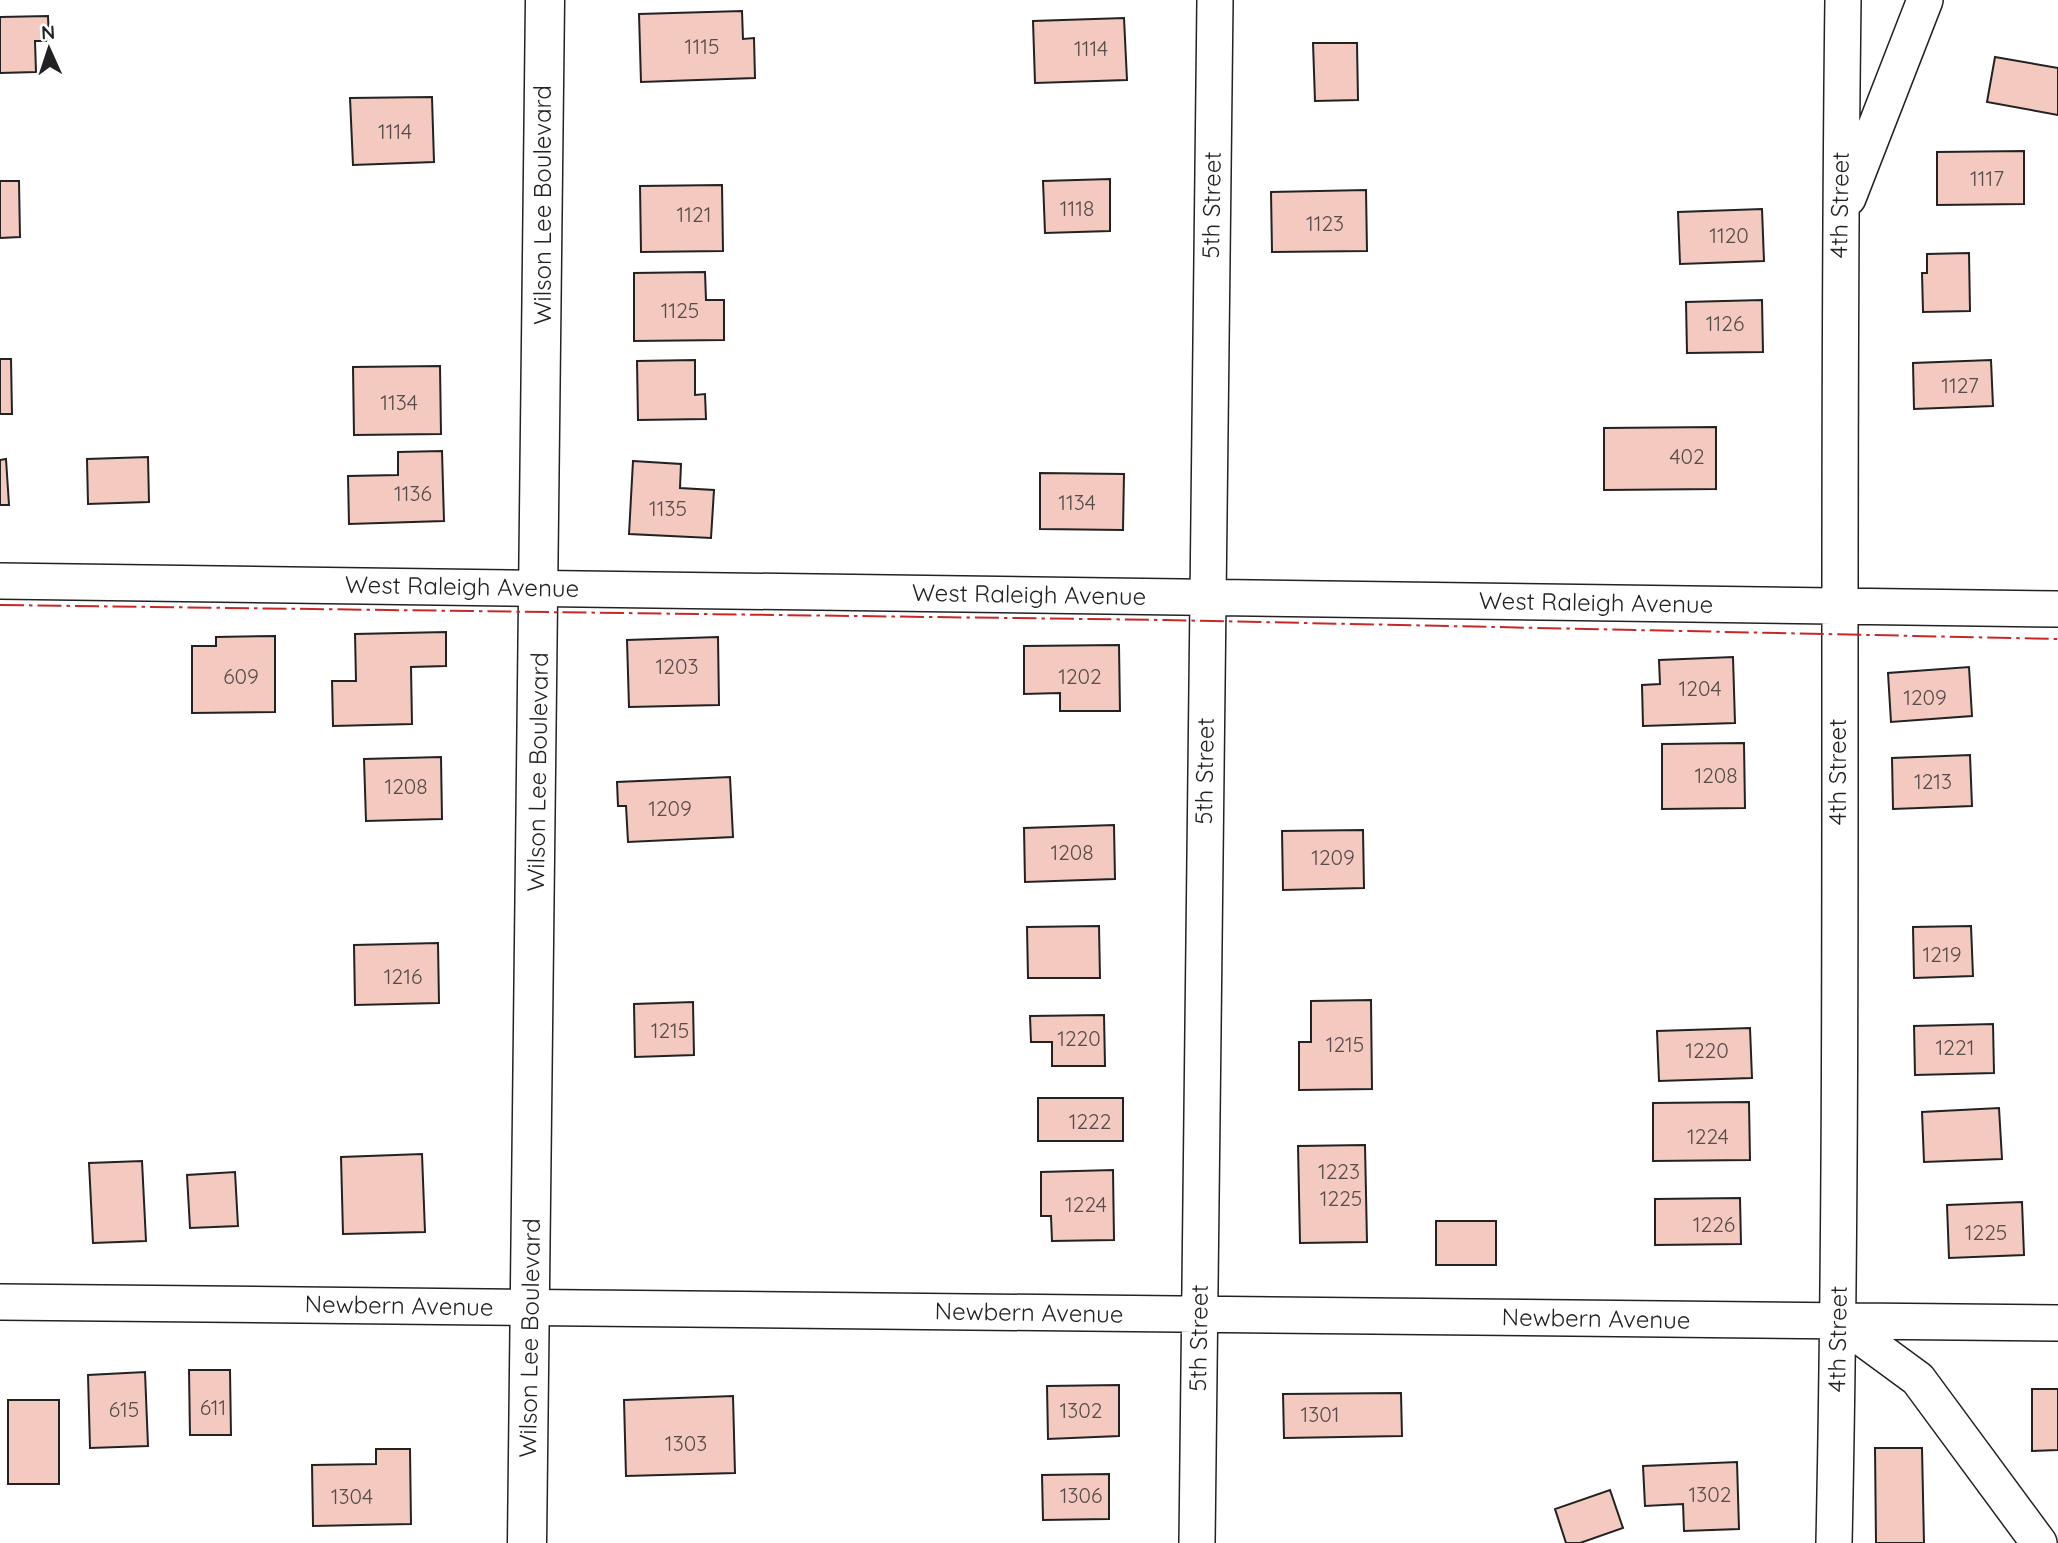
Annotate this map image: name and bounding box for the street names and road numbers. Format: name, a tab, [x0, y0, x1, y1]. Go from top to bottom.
street label: Wilson Lee Boulevard	[527, 85, 557, 325]
street label: 5th Street	[1195, 151, 1227, 259]
street label: 4th Street	[1823, 151, 1855, 259]
street label: West Raleigh Avenue	[345, 569, 579, 603]
street label: West Raleigh Avenue	[912, 577, 1146, 611]
street label: West Raleigh Avenue	[1479, 585, 1713, 619]
street label: Wilson Lee Boulevard	[520, 652, 554, 892]
street label: 5th Street	[1188, 717, 1220, 825]
street label: 4th Street	[1822, 719, 1852, 825]
street label: Wilson Lee Boulevard	[512, 1218, 546, 1458]
street label: 5th Street	[1182, 1284, 1214, 1392]
street label: 4th Street	[1821, 1285, 1853, 1393]
street label: Newbern Avenue	[304, 1288, 494, 1322]
street label: Newbern Avenue	[934, 1295, 1124, 1329]
street label: Newbern Avenue	[1501, 1301, 1691, 1335]

